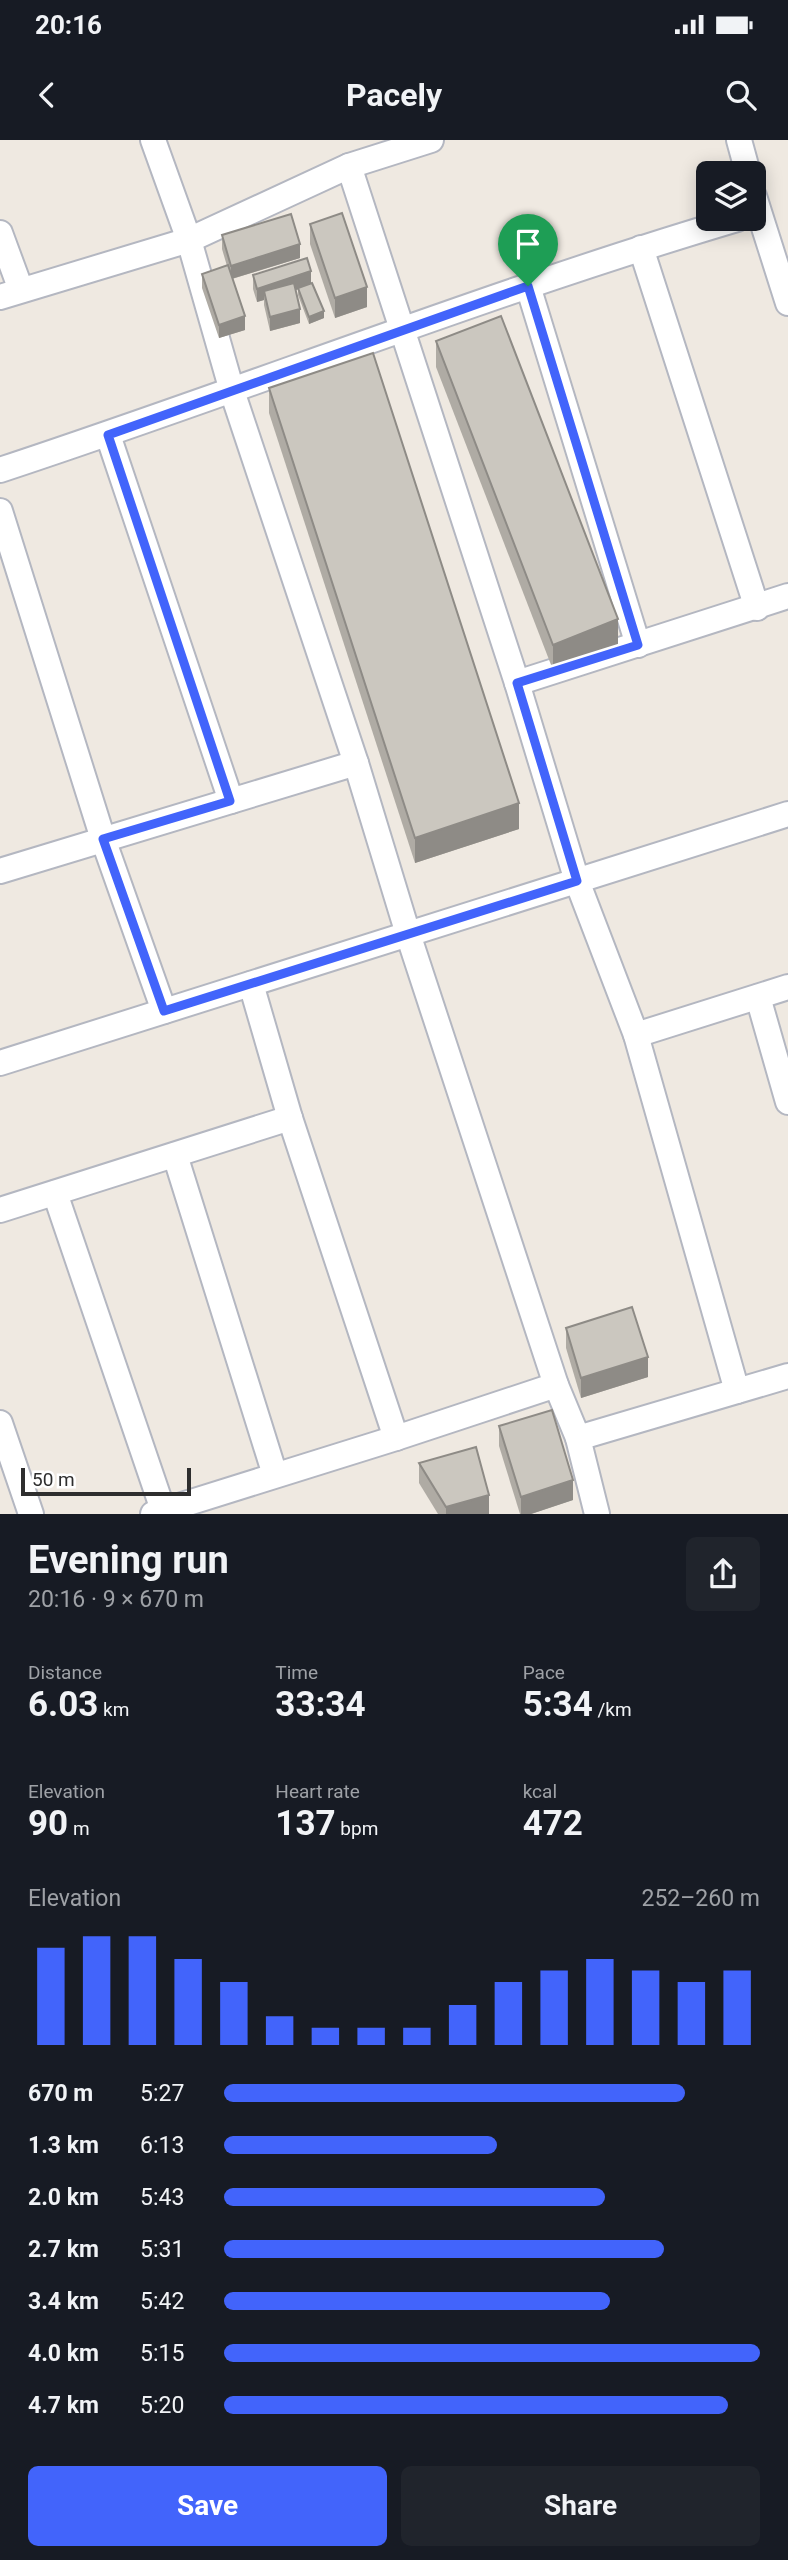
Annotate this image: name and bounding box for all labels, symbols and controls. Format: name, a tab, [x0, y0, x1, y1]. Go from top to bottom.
text: 20:16	[35, 10, 102, 40]
icon: back	[28, 76, 66, 114]
text: Pacely	[346, 76, 442, 114]
icon: search	[722, 76, 760, 114]
map controls	[696, 161, 766, 231]
button: layers	[696, 161, 766, 231]
pin	[498, 214, 558, 286]
icon: arrive	[509, 225, 547, 263]
scale bar	[21, 1464, 191, 1496]
text: 50 m	[32, 1468, 75, 1491]
button: share	[686, 1537, 760, 1611]
text: Evening run	[28, 1538, 229, 1582]
text: 20:16 · 9 × 670 m	[28, 1586, 204, 1613]
text: Distance	[28, 1661, 102, 1684]
text: Time	[275, 1661, 318, 1684]
text: Pace	[523, 1661, 565, 1684]
text: 6.03	[28, 1684, 98, 1725]
text: 33:34	[275, 1684, 366, 1725]
text: 5:34	[523, 1684, 593, 1725]
text: km	[98, 1698, 129, 1721]
text: /km	[593, 1698, 632, 1721]
text: Elevation	[28, 1780, 105, 1803]
text: Heart rate	[275, 1780, 360, 1803]
text: kcal	[523, 1780, 557, 1803]
text: 90	[28, 1803, 68, 1844]
text: 137	[275, 1803, 336, 1844]
text: 472	[523, 1803, 583, 1844]
text: m	[68, 1817, 90, 1840]
text: bpm	[336, 1817, 378, 1840]
text: Elevation	[28, 1885, 121, 1912]
text: 252–260 m	[641, 1885, 760, 1912]
text: 670 m	[28, 2080, 93, 2107]
text: 5:27	[140, 2080, 184, 2107]
text: 1.3 km	[28, 2132, 99, 2159]
text: 6:13	[140, 2132, 184, 2159]
text: 2.0 km	[28, 2184, 99, 2211]
text: 5:43	[140, 2184, 184, 2211]
text: 2.7 km	[28, 2236, 99, 2263]
text: 5:31	[140, 2236, 184, 2263]
text: 3.4 km	[28, 2288, 99, 2315]
text: 5:42	[140, 2288, 184, 2315]
text: 4.0 km	[28, 2340, 99, 2367]
text: 5:15	[140, 2340, 184, 2367]
text: 4.7 km	[28, 2392, 99, 2419]
text: 5:20	[140, 2392, 184, 2419]
button: Save	[28, 2466, 387, 2546]
button: Share	[401, 2466, 760, 2546]

